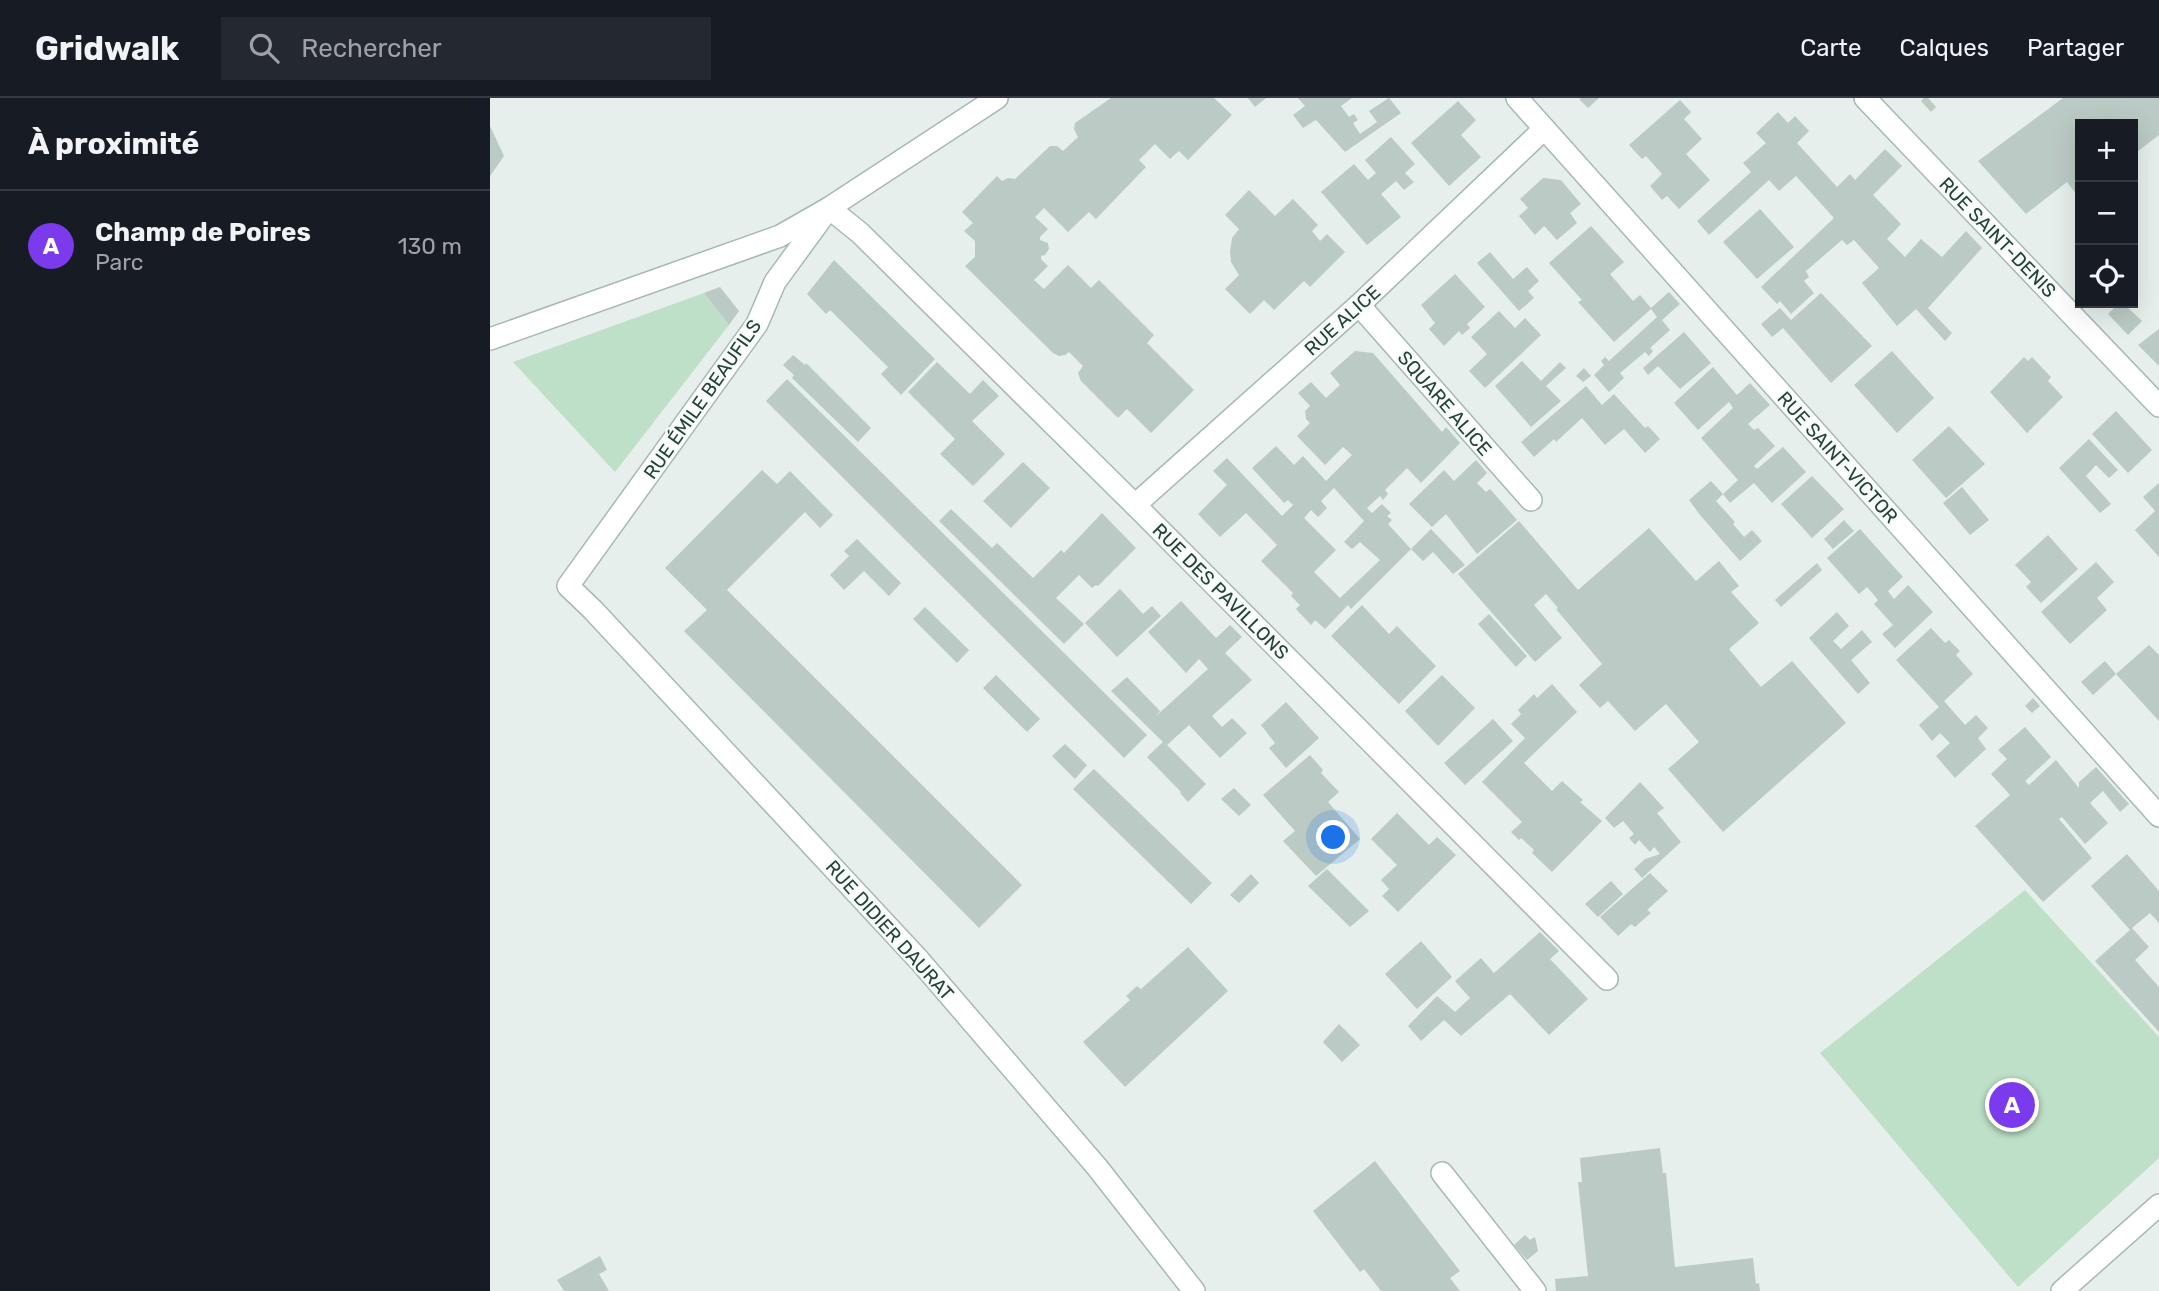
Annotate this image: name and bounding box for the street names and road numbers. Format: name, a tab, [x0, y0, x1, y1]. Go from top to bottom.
street label: RUE SAINT-DENIS	[1934, 172, 2061, 302]
street label: RUE ALICE	[1300, 280, 1385, 360]
street label: RUE ÉMILE BEAUFILS	[639, 315, 766, 483]
street label: SQUARE ALICE	[1393, 346, 1496, 460]
street label: RUE SAINT-VICTOR	[1772, 387, 1903, 528]
street label: RUE DES PAVILLONS	[1148, 519, 1293, 664]
street label: RUE DIDIER DAURAT	[821, 856, 959, 1005]

